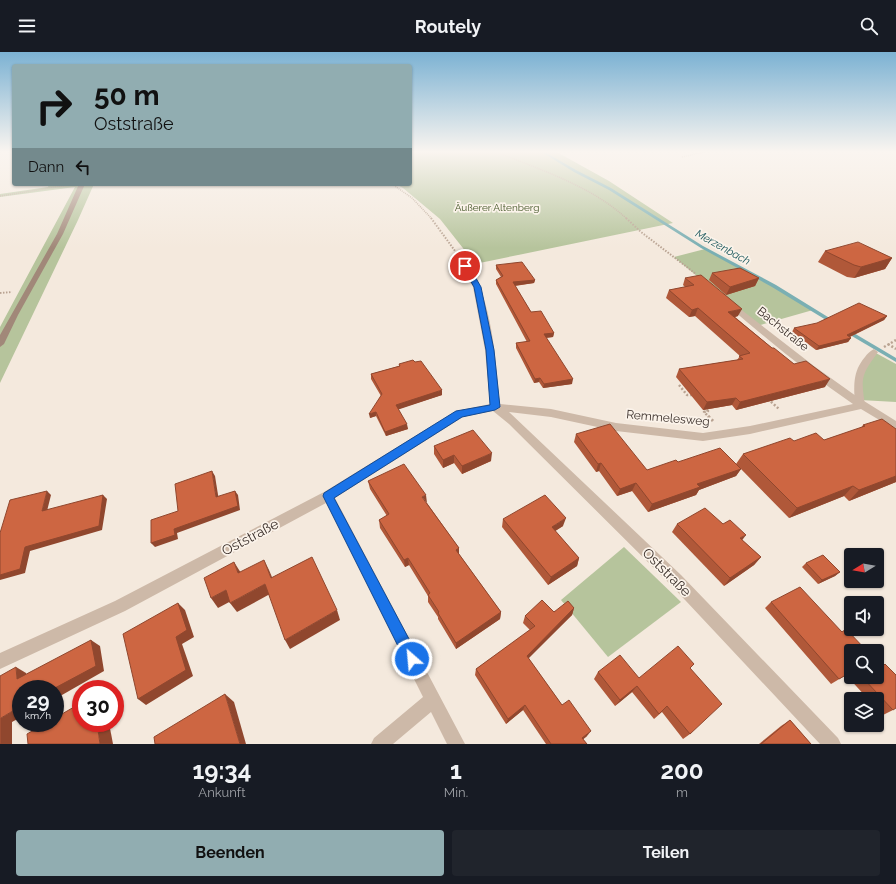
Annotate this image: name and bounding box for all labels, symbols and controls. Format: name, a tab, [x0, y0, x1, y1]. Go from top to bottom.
icon: menu	[16, 15, 38, 37]
icon: search	[858, 15, 880, 37]
text: Routely	[415, 16, 481, 37]
text: 50 m	[94, 79, 160, 112]
icon: right	[28, 80, 80, 132]
text: Oststraße	[94, 113, 174, 134]
icon: left	[72, 156, 94, 178]
text: Dann	[28, 158, 64, 176]
park label: Äußerer Altenberg	[455, 202, 539, 213]
water label: Merzenbach	[693, 227, 753, 268]
pin	[448, 249, 482, 283]
icon: arrive	[454, 255, 476, 277]
street label: Bachstraße	[754, 304, 812, 354]
street label: Remmelesweg	[626, 407, 710, 429]
street label: Oststraße	[219, 515, 281, 559]
street label: Oststraße	[639, 544, 695, 600]
north arrow	[844, 548, 884, 588]
map controls	[844, 548, 884, 732]
button: sound	[844, 596, 884, 636]
position arrow	[391, 638, 433, 680]
button: search	[844, 644, 884, 684]
speed limit sign: 30	[72, 680, 124, 732]
text: 29	[26, 689, 50, 713]
button: layers	[844, 692, 884, 732]
text: km/h	[25, 710, 51, 721]
text: 19:34	[192, 756, 251, 785]
text: 1	[450, 756, 462, 785]
text: 200	[661, 756, 704, 785]
text: Ankunft	[198, 785, 245, 800]
text: Min.	[444, 785, 468, 800]
text: m	[676, 785, 688, 800]
button: Beenden	[16, 830, 444, 876]
button: Teilen	[452, 830, 880, 876]

